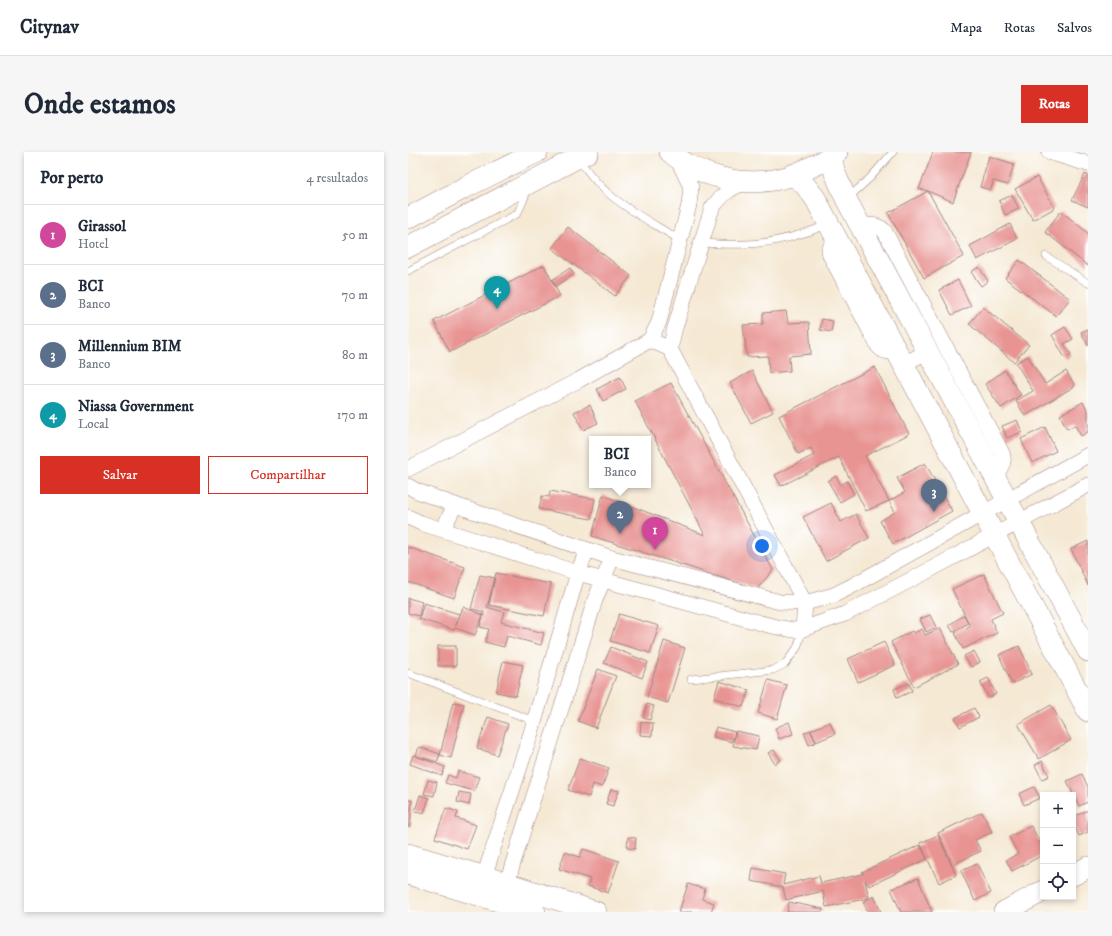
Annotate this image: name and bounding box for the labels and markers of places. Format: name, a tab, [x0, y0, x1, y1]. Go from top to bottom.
pin: 4	[484, 276, 510, 309]
pin: 3	[921, 479, 947, 512]
pin: 2	[607, 501, 633, 534]
pin: 1	[642, 517, 668, 550]

